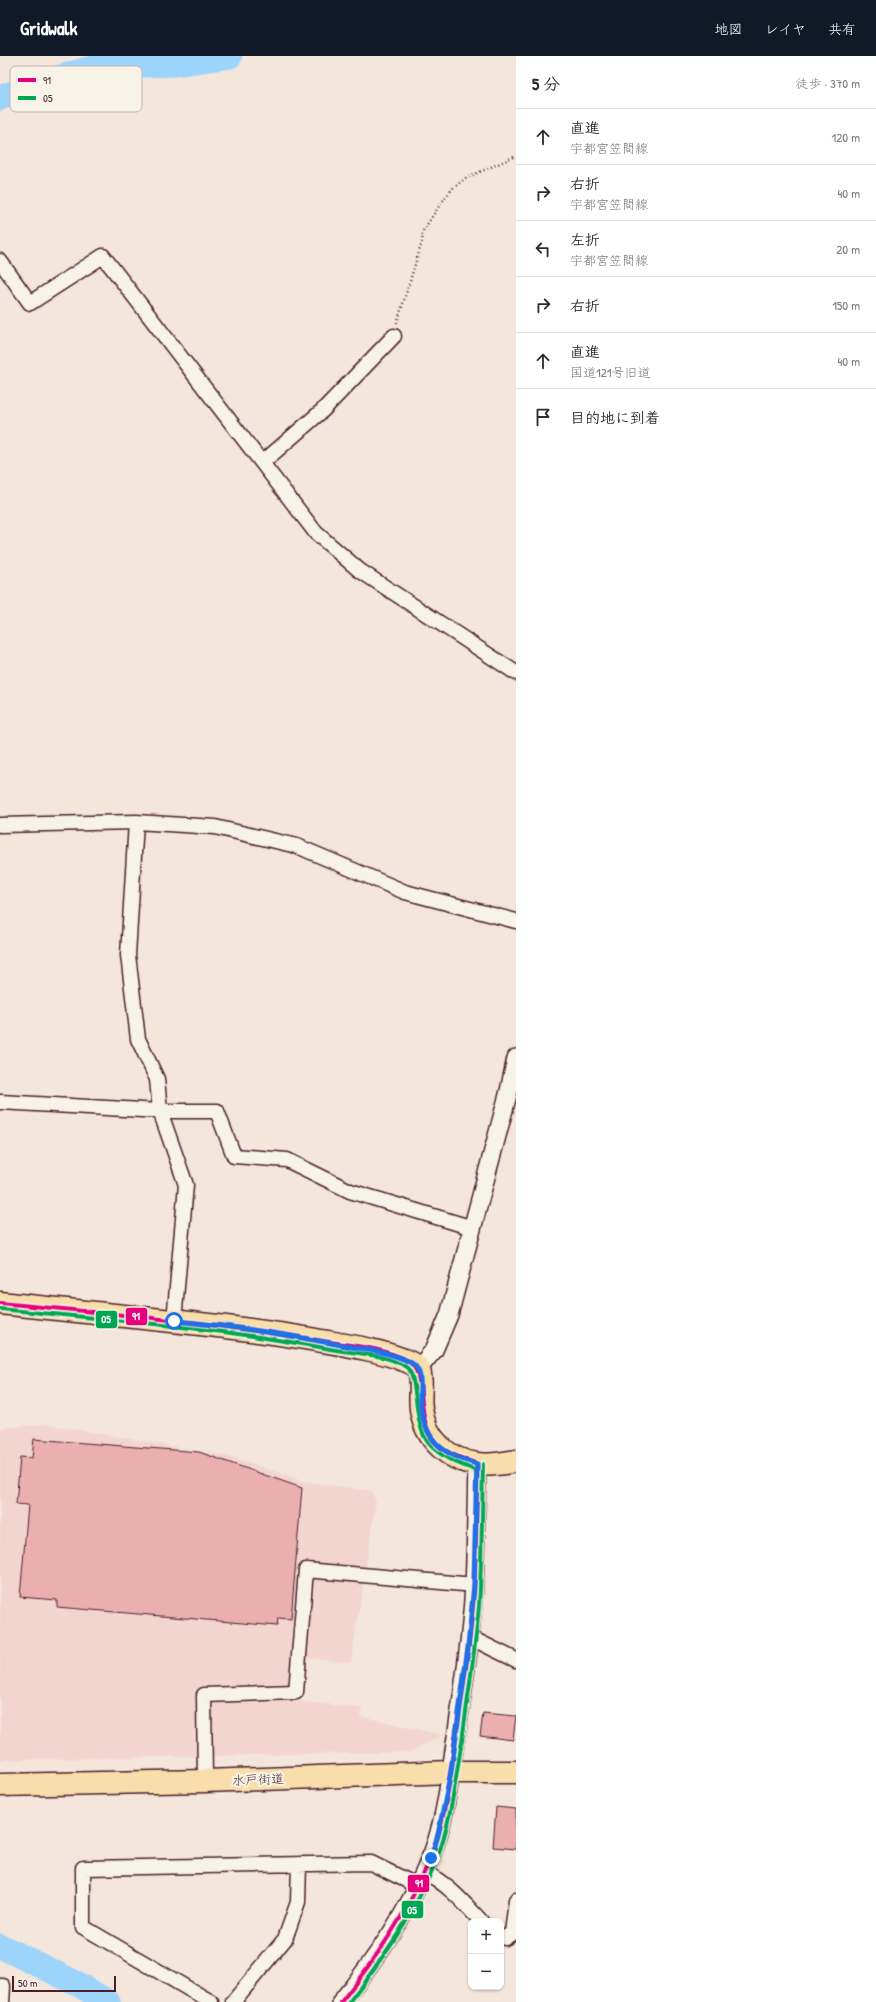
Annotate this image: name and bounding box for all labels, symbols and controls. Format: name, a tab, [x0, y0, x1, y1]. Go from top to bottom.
text: Gridwalk	[20, 15, 77, 41]
text: 地図	[715, 19, 743, 38]
text: レイヤ	[765, 19, 806, 38]
text: 共有	[828, 19, 856, 38]
legend	[10, 66, 142, 112]
text: 5 分	[532, 72, 560, 95]
text: 91	[43, 73, 51, 87]
text: 徒歩 · 370 m	[796, 74, 860, 92]
text: 05	[43, 91, 53, 105]
text: 直進	[570, 117, 600, 138]
icon: ahead	[532, 126, 554, 148]
text: 120 m	[832, 128, 860, 146]
text: 宇都宮笠間線	[570, 139, 648, 157]
text: 右折	[570, 173, 600, 194]
icon: right	[532, 182, 554, 204]
text: 40 m	[837, 184, 860, 202]
text: 宇都宮笠間線	[570, 195, 648, 213]
text: 左折	[570, 229, 600, 250]
icon: left	[532, 238, 554, 260]
text: 20 m	[836, 240, 860, 258]
text: 宇都宮笠間線	[570, 251, 648, 269]
icon: right	[532, 294, 554, 316]
text: 右折	[570, 295, 600, 316]
text: 150 m	[832, 296, 860, 314]
text: 直進	[570, 341, 600, 362]
icon: ahead	[532, 350, 554, 372]
text: 40 m	[837, 352, 860, 370]
text: 国道121号旧道	[570, 363, 651, 381]
icon: arrive	[532, 406, 554, 428]
text: 目的地に到着	[570, 407, 660, 428]
line badge: 91	[125, 1307, 148, 1326]
text: 91	[132, 1309, 140, 1323]
line badge: 05	[95, 1310, 118, 1329]
text: 05	[101, 1312, 111, 1326]
route start	[165, 1312, 183, 1330]
street label: 水戸街道	[232, 1769, 284, 1789]
route end	[422, 1849, 440, 1867]
line badge: 91	[407, 1874, 430, 1893]
text: 91	[415, 1876, 423, 1890]
line badge: 05	[401, 1900, 424, 1919]
text: 05	[407, 1903, 417, 1917]
map controls	[468, 1918, 504, 1990]
button: +	[468, 1918, 504, 1954]
button: −	[468, 1954, 504, 1990]
scale bar	[12, 1974, 116, 1993]
text: 50 m	[18, 1976, 38, 1990]

